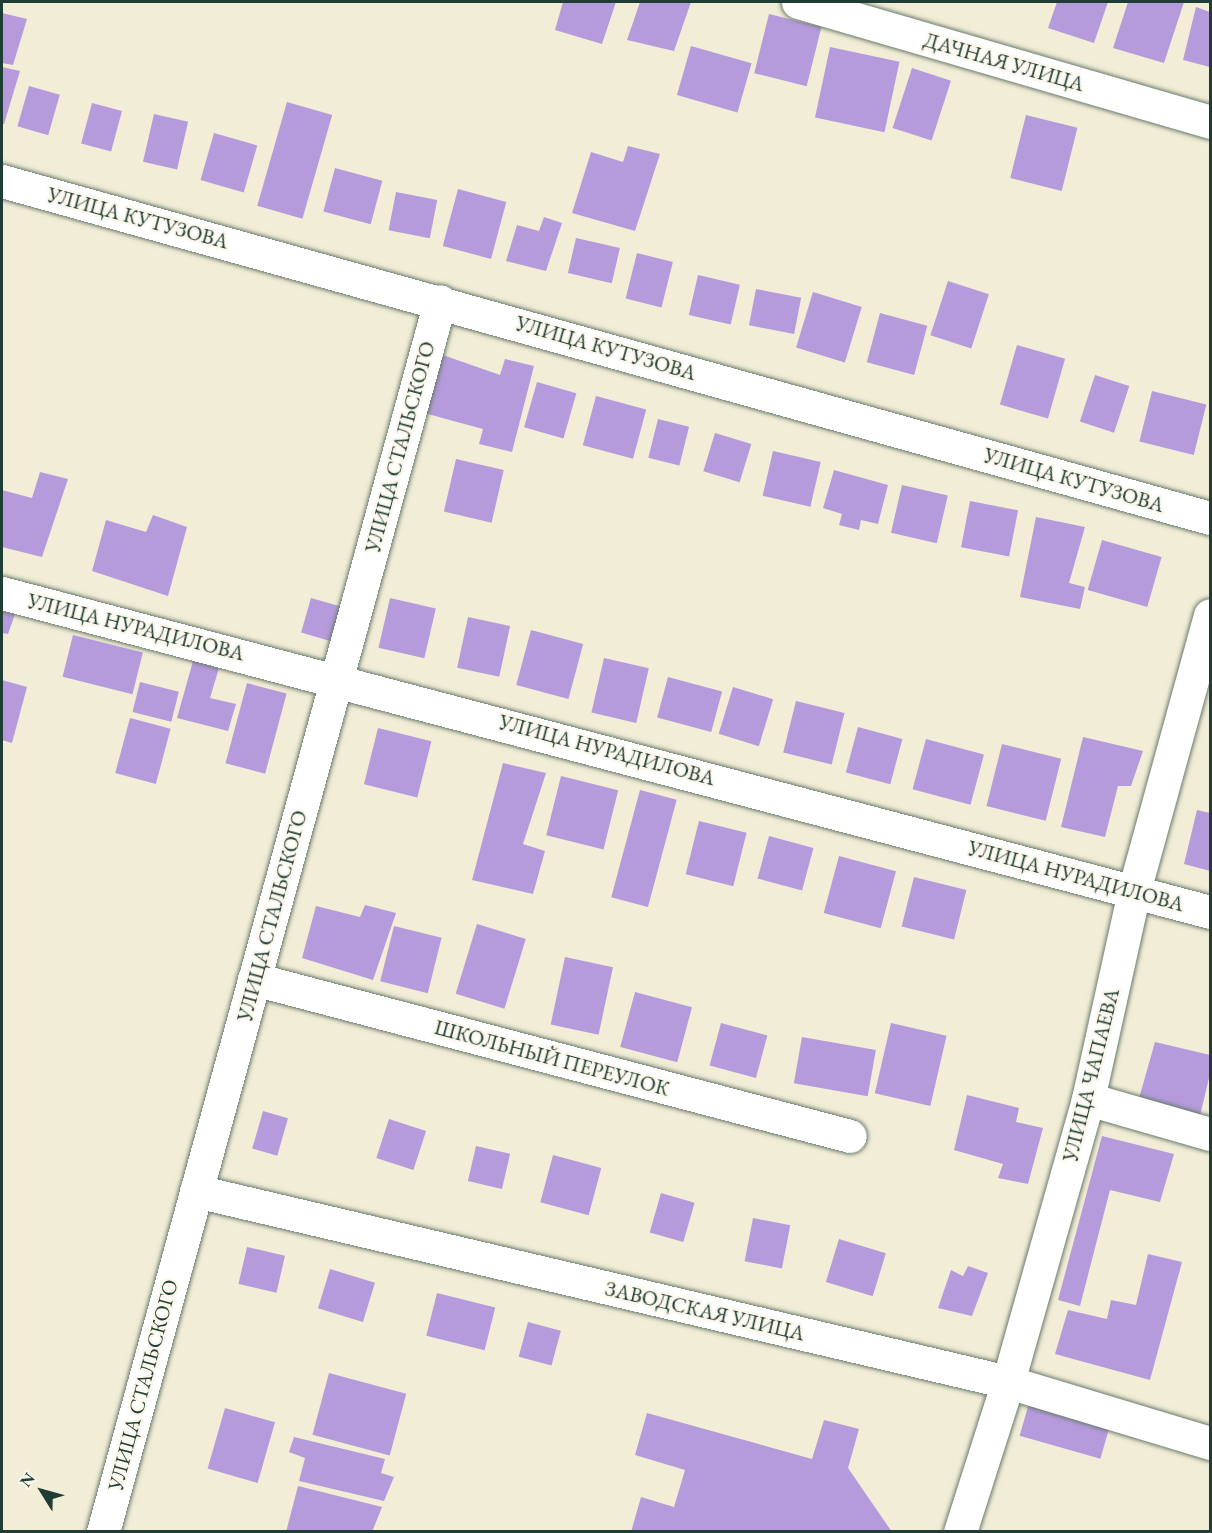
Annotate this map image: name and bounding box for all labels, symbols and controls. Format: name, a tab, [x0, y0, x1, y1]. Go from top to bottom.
street label: ДАЧНАЯ УЛИЦА	[921, 27, 1087, 97]
street label: УЛИЦА КУТУЗОВА	[45, 182, 231, 254]
street label: УЛИЦА КУТУЗОВА	[513, 310, 699, 386]
street label: УЛИЦА СТАЛЬСКОГО	[360, 339, 440, 555]
street label: УЛИЦА КУТУЗОВА	[981, 442, 1167, 518]
street label: УЛИЦА НУРАДИЛОВА	[25, 588, 247, 666]
street label: УЛИЦА НУРАДИЛОВА	[496, 709, 718, 791]
street label: УЛИЦА СТАЛЬСКОГО	[232, 808, 312, 1024]
street label: УЛИЦА НУРАДИЛОВА	[965, 835, 1187, 917]
street label: УЛИЦА ЧАПАЕВА	[1057, 986, 1125, 1164]
street label: ШКОЛЬНЫЙ ПЕРЕУЛОК	[432, 1014, 672, 1102]
street label: ЗАВОДСКАЯ УЛИЦА	[603, 1276, 807, 1346]
street label: УЛИЦА СТАЛЬСКОГО	[103, 1277, 183, 1493]
north arrow	[12, 1461, 72, 1521]
text: N	[15, 1468, 40, 1491]

